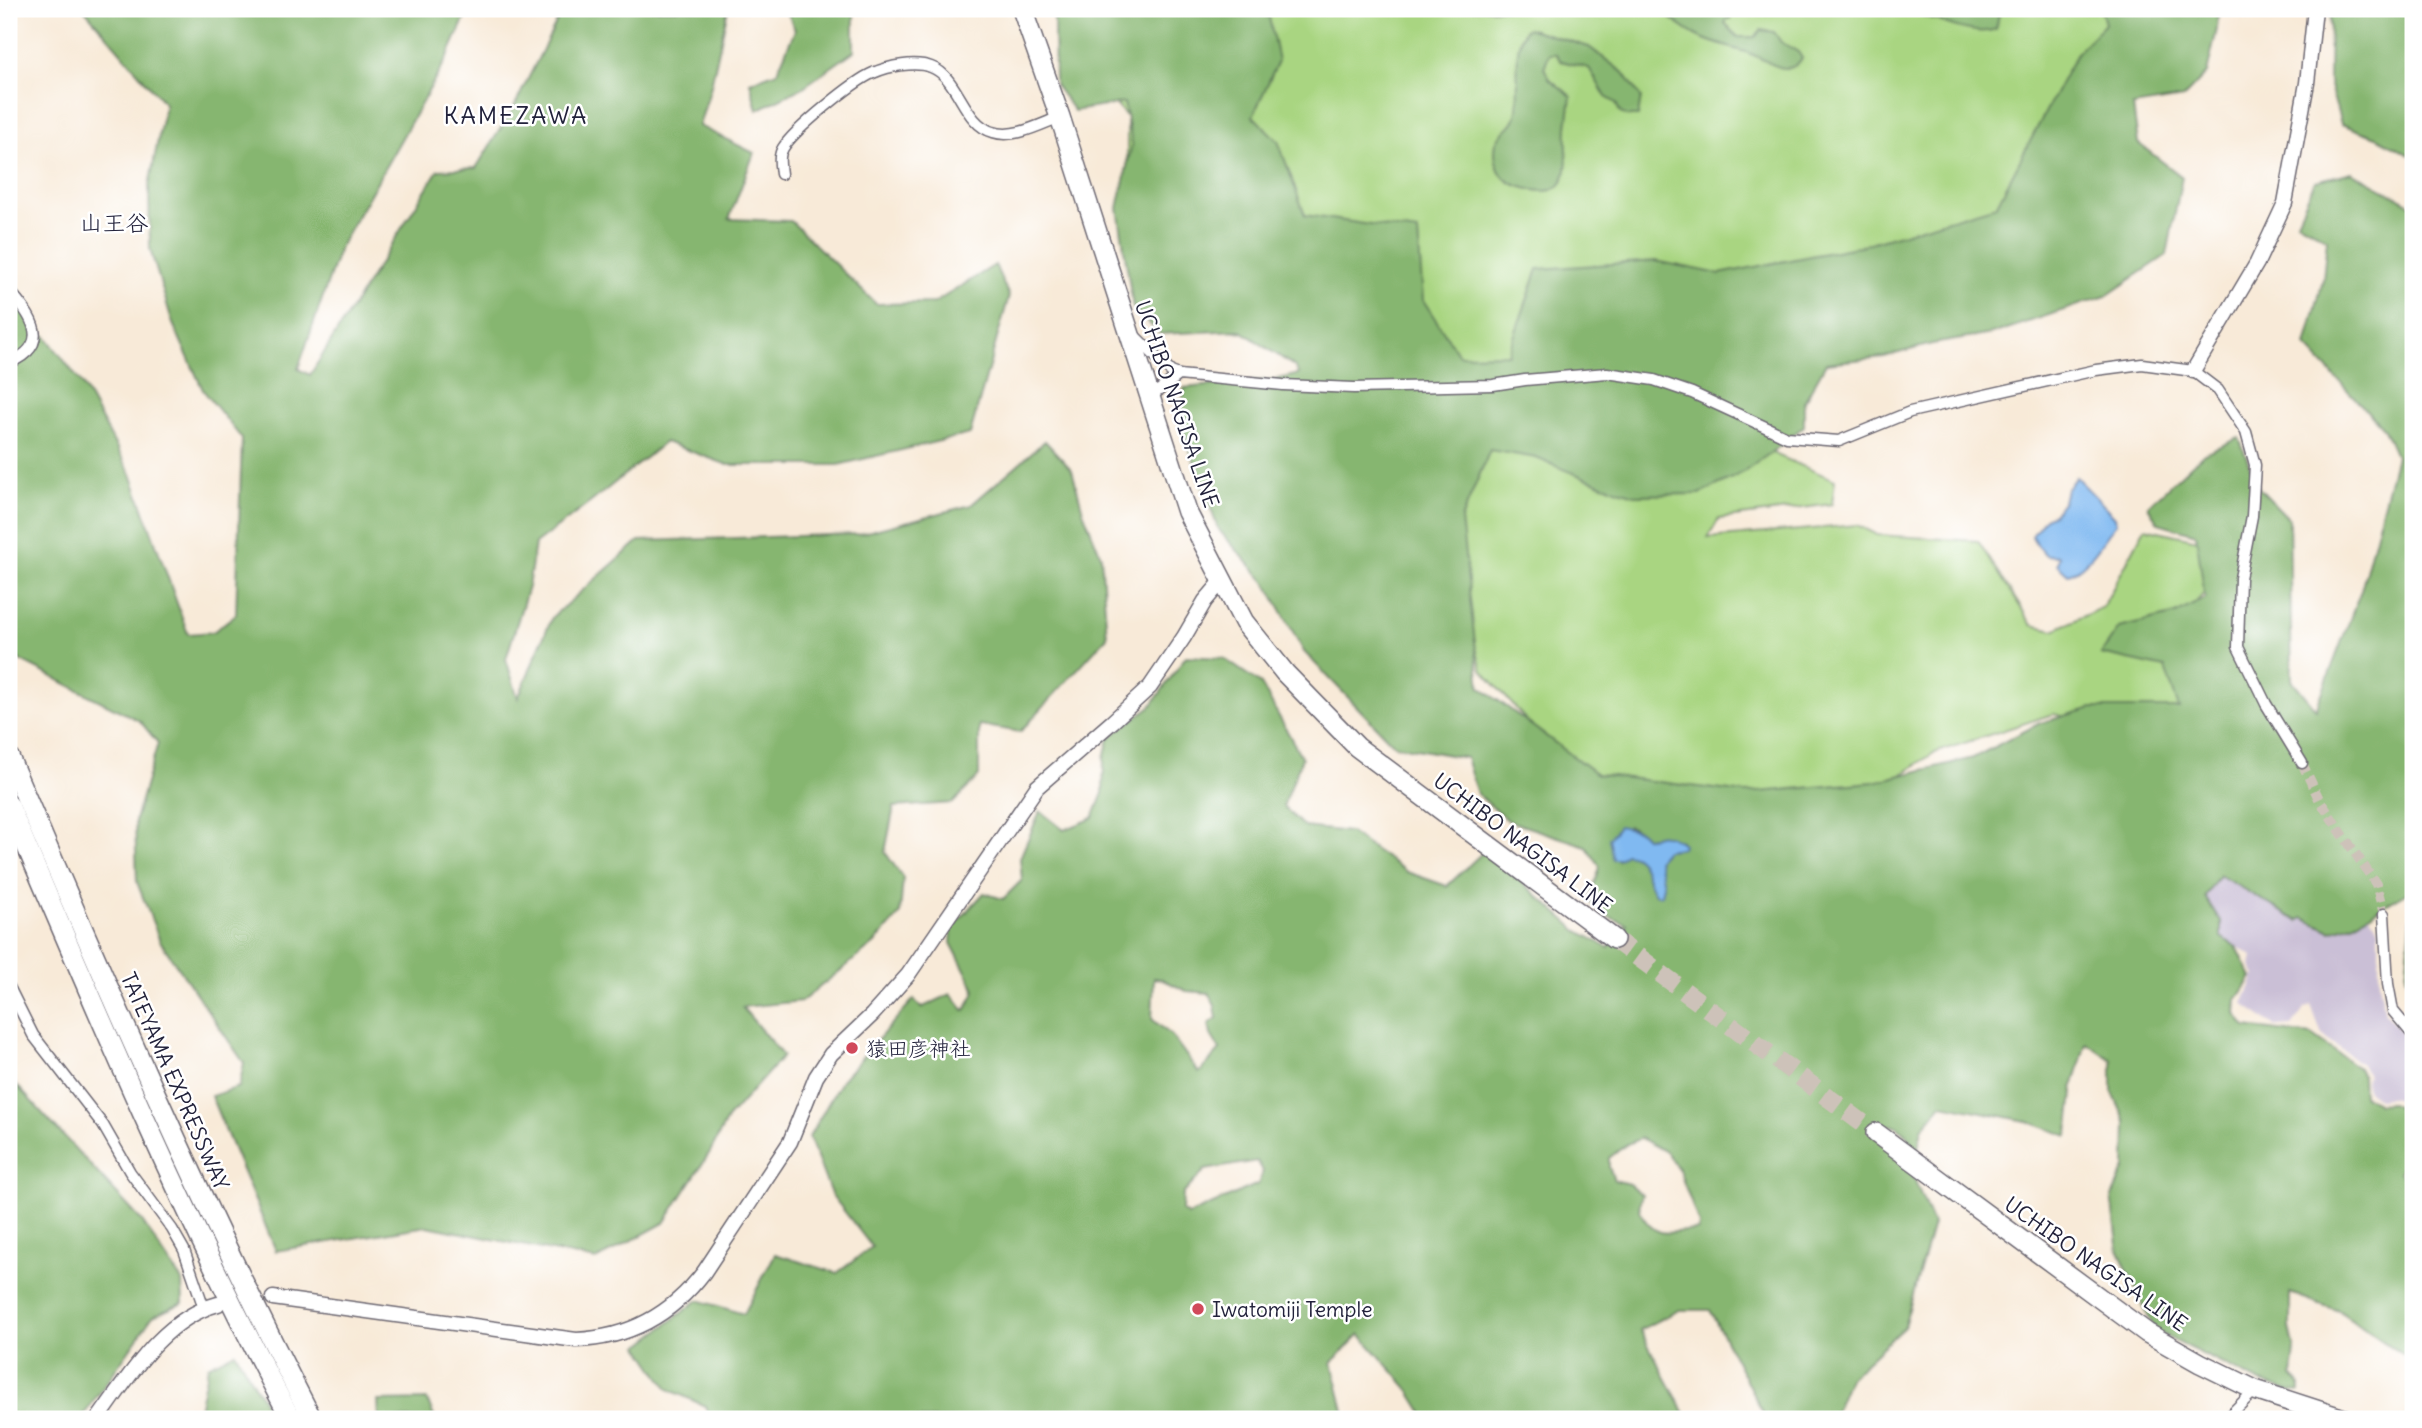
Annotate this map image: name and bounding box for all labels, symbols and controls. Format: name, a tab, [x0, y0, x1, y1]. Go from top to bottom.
district label: KAMEZAWA	[444, 100, 588, 130]
district label: 山王谷	[80, 208, 149, 237]
street label: UCHIBO NAGISA LINE	[1129, 297, 1225, 511]
street label: UCHIBO NAGISA LINE	[1428, 767, 1618, 919]
street label: TATEYAMA EXPRESSWAY	[115, 968, 235, 1194]
place label: 猿田彦神社	[866, 1035, 971, 1062]
marker: 猿田彦神社	[844, 1040, 860, 1056]
street label: UCHIBO NAGISA LINE	[1999, 1191, 2193, 1337]
place label: Iwatomiji Temple	[1212, 1296, 1373, 1323]
marker: Iwatomiji Temple	[1190, 1301, 1206, 1317]

